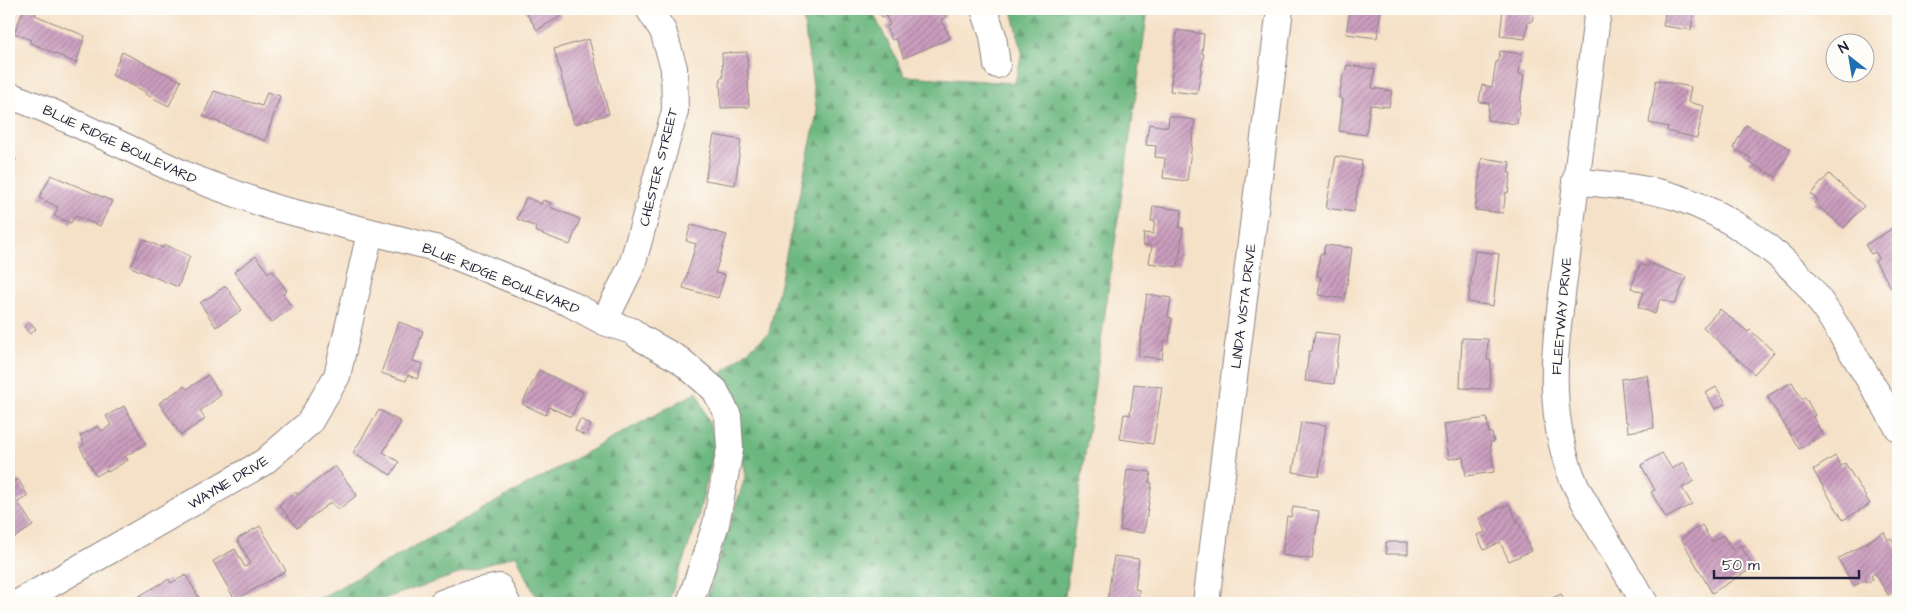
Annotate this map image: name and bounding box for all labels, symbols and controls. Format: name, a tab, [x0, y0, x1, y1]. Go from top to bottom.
north arrow	[1824, 32, 1874, 82]
text: N	[1835, 37, 1853, 59]
street label: BLUE RIDGE BOULEVARD	[39, 100, 200, 189]
street label: CHESTER STREET	[635, 106, 683, 228]
street label: BLUE RIDGE BOULEVARD	[419, 238, 582, 320]
street label: LINDA VISTA DRIVE	[1226, 242, 1262, 370]
street label: FLEETWAY DRIVE	[1547, 256, 1577, 376]
street label: WAYNE DRIVE	[185, 451, 273, 515]
scale bar	[1714, 547, 1860, 579]
text: 50 m	[1722, 555, 1760, 576]

